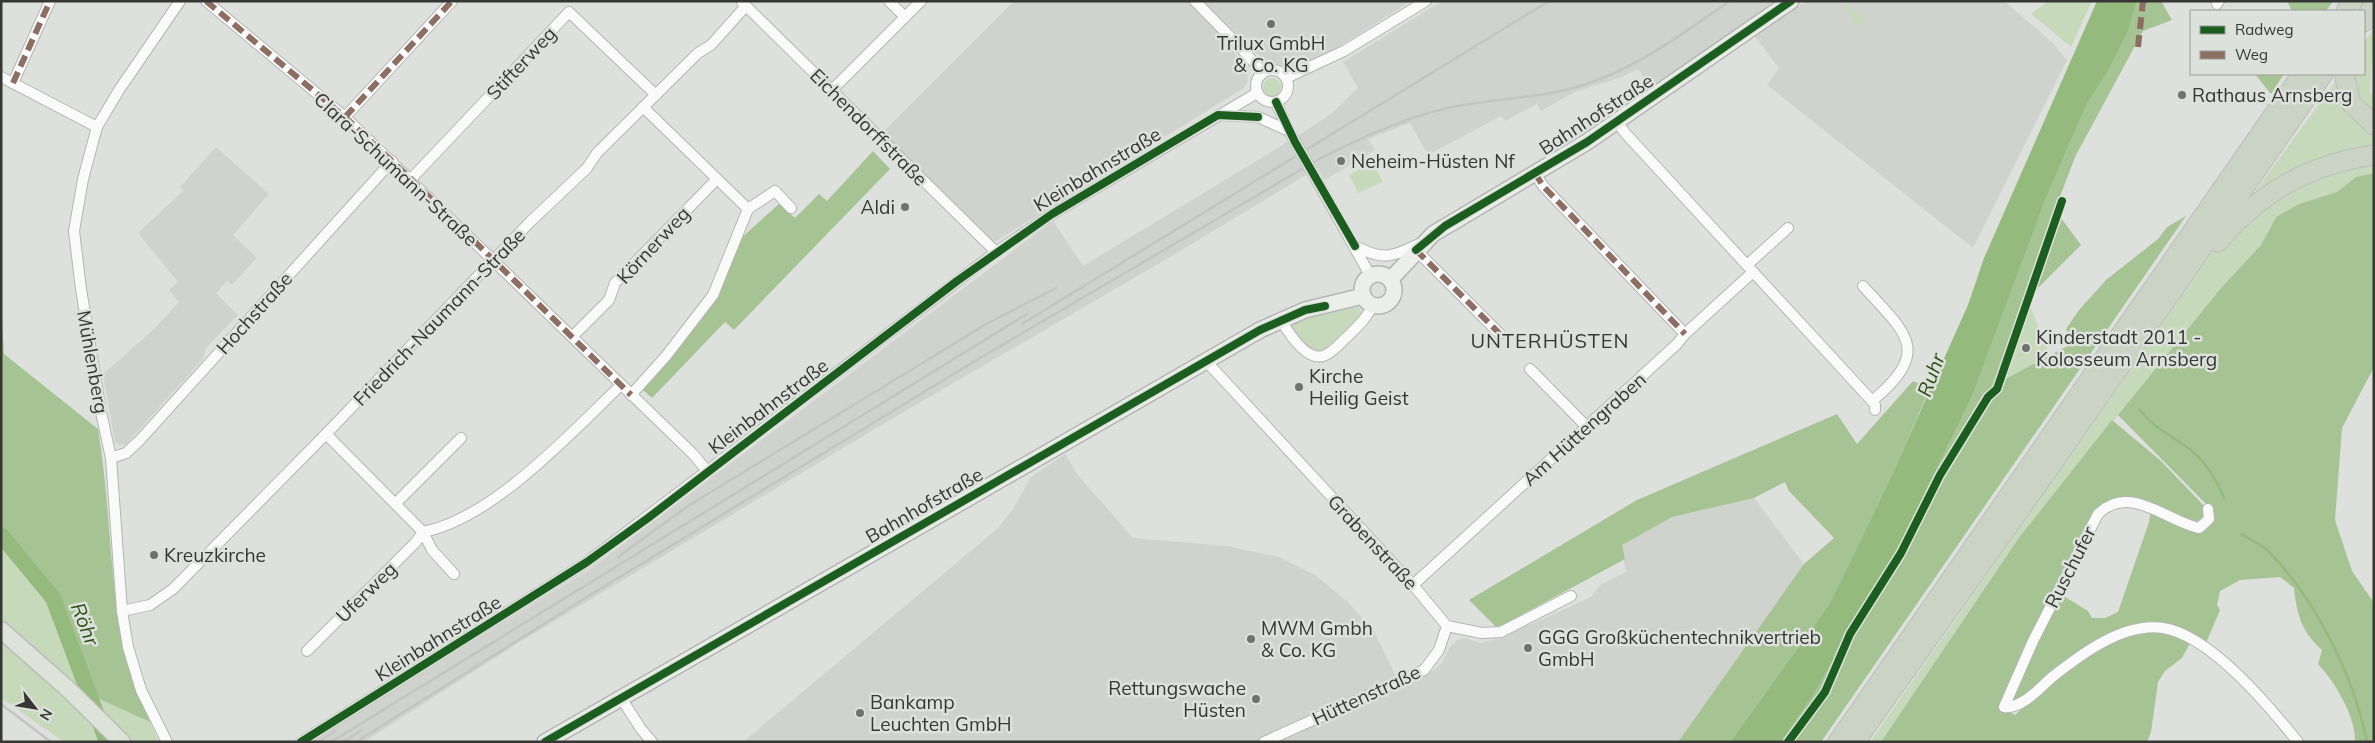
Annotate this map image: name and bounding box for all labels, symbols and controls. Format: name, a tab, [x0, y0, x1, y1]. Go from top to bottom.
legend	[2190, 10, 2365, 75]
marker: Trilux GmbH & Co. KG	[1265, 18, 1277, 30]
text: Radweg	[2235, 20, 2293, 39]
street label: Stifterweg	[481, 21, 561, 105]
place label: Trilux GmbH & Co. KG	[1217, 31, 1325, 77]
text: Weg	[2235, 45, 2268, 64]
street label: Eichendorffstraße	[805, 63, 933, 191]
street label: Bahnhofstraße	[1534, 68, 1658, 160]
place label: Rathaus Arnsberg	[2192, 83, 2352, 107]
street label: Clara-Schumann-Straße	[309, 87, 483, 251]
marker: Rathaus Arnsberg	[2176, 89, 2188, 101]
street label: Kleinbahnstraße	[1029, 122, 1165, 216]
place label: Neheim-Hüsten Nf	[1351, 149, 1515, 173]
marker: Neheim-Hüsten Nf	[1335, 155, 1347, 167]
place label: Aldi	[861, 195, 895, 219]
street label: Körnerweg	[611, 201, 695, 289]
marker: Aldi	[899, 201, 911, 213]
street label: Friedrich-Naumann-Straße	[348, 223, 530, 411]
street label: Hochstraße	[211, 267, 297, 359]
street label: Mühlenberg	[72, 309, 114, 415]
place label: Kinderstadt 2011 - Kolosseum Arnsberg	[2036, 325, 2217, 371]
district label: UNTERHÜSTEN	[1470, 328, 1630, 353]
marker: Kinderstadt 2011 - Kolosseum Arnsberg	[2020, 342, 2032, 354]
water label: Ruhr	[1911, 349, 1950, 400]
street label: Kleinbahnstraße	[703, 353, 833, 459]
place label: Kirche Heilig Geist	[1309, 364, 1409, 410]
street label: Am Hüttengraben	[1517, 367, 1651, 491]
marker: Kirche Heilig Geist	[1293, 381, 1305, 393]
street label: Bahnhofstraße	[861, 462, 987, 548]
street label: Grabenstraße	[1323, 489, 1423, 595]
street label: Ruschufer	[2039, 522, 2101, 612]
place label: Kreuzkirche	[164, 543, 266, 567]
marker: Kreuzkirche	[148, 549, 160, 561]
street label: Uferweg	[331, 557, 401, 627]
street label: Kleinbahnstraße	[370, 590, 506, 686]
water label: Röhr	[66, 599, 105, 650]
place label: MWM Gmbh & Co. KG	[1261, 616, 1373, 662]
place label: GGG Großküchentechnikvertrieb GmbH	[1538, 625, 1821, 671]
marker: MWM Gmbh & Co. KG	[1245, 633, 1257, 645]
marker: GGG Großküchentechnikvertrieb GmbH	[1522, 642, 1534, 654]
street label: Hüttenstraße	[1308, 660, 1424, 730]
place label: Rettungswache Hüsten	[1108, 676, 1246, 722]
north arrow	[10, 683, 60, 733]
place label: Bankamp Leuchten GmbH	[870, 690, 1012, 736]
marker: Rettungswache Hüsten	[1250, 693, 1262, 705]
text: N	[36, 706, 57, 724]
marker: Bankamp Leuchten GmbH	[854, 707, 866, 719]

